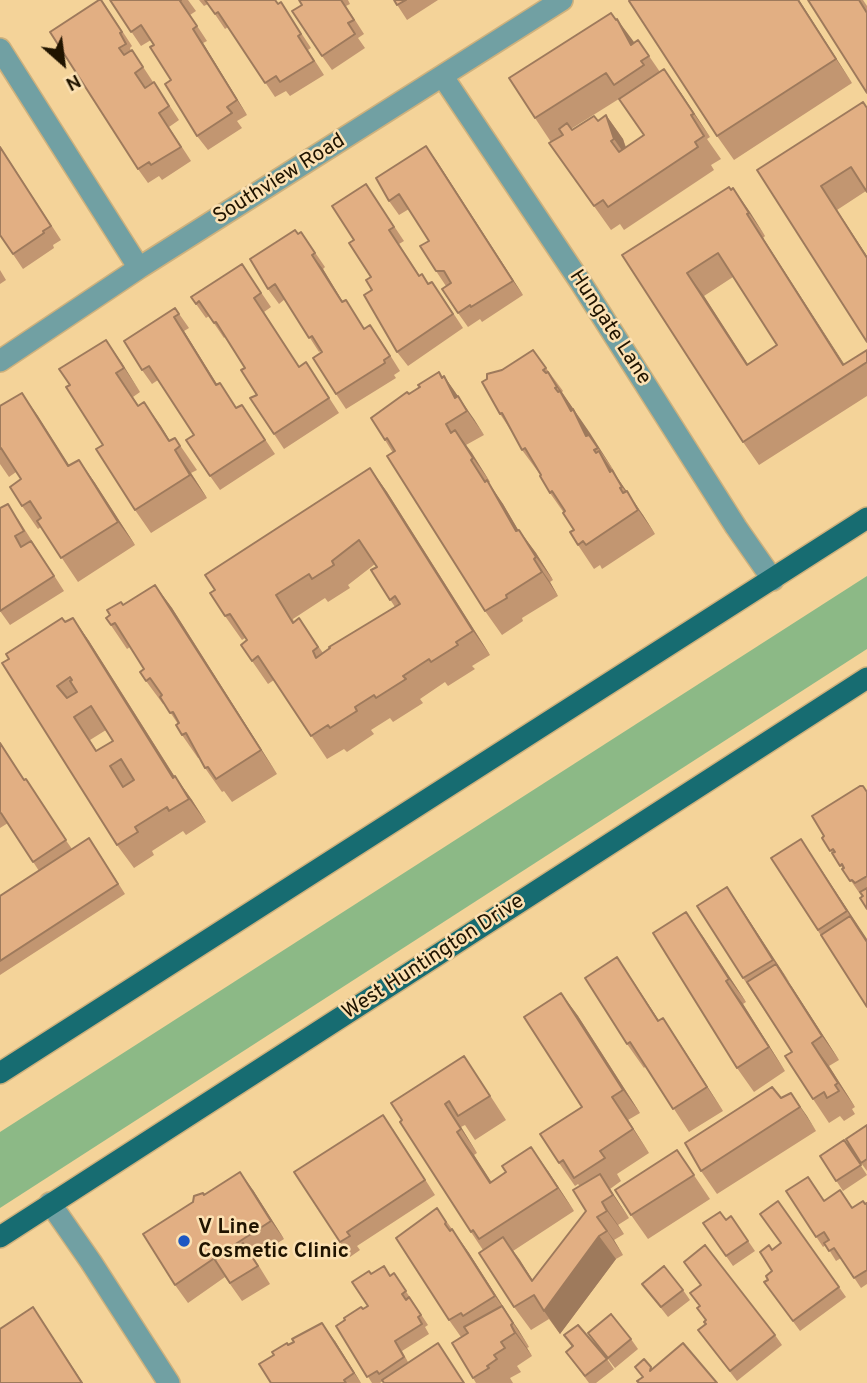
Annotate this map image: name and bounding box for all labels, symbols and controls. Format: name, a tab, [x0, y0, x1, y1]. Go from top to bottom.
north arrow	[28, 28, 98, 98]
text: N	[61, 68, 85, 95]
street label: Southview Road	[209, 129, 351, 231]
street label: Hungate Lane	[562, 266, 656, 390]
street label: West Huntington Drive	[338, 890, 530, 1026]
place label: V Line Cosmetic Clinic	[198, 1216, 349, 1266]
marker: V Line Cosmetic Clinic	[176, 1233, 192, 1249]

